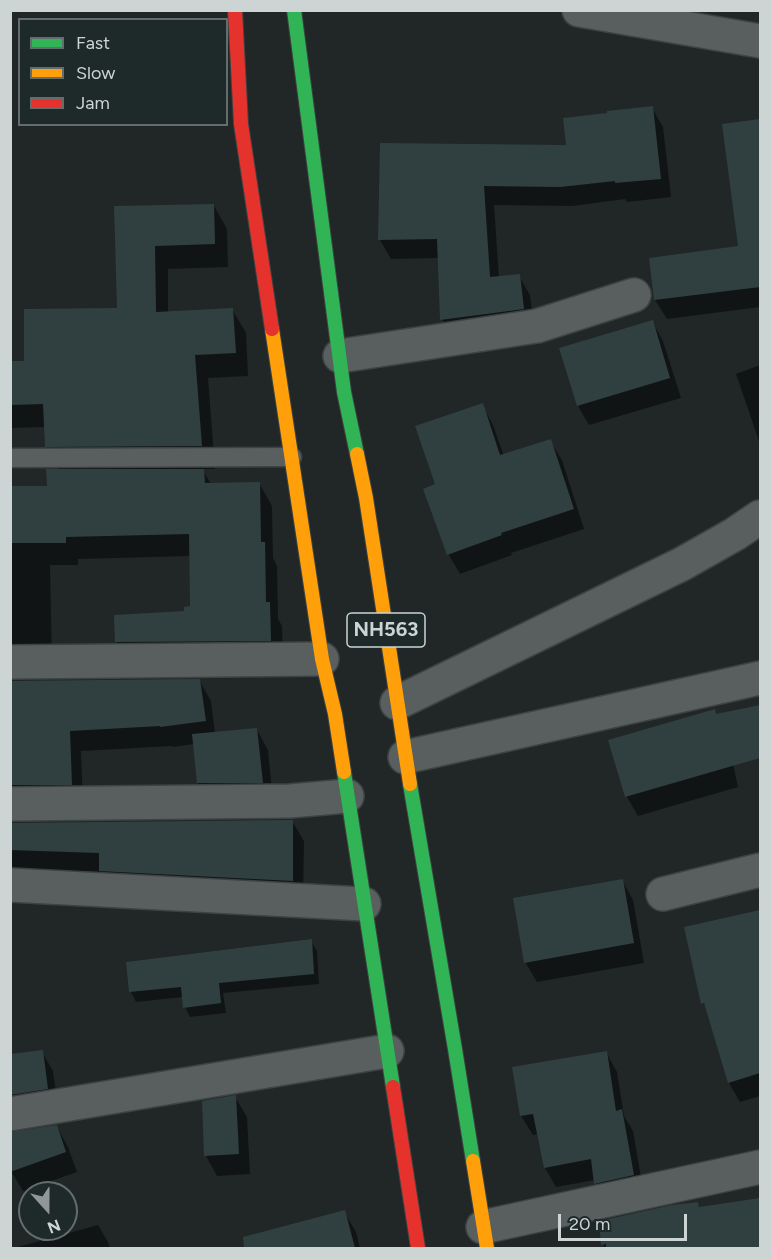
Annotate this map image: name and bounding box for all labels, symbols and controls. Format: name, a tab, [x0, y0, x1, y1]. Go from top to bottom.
legend	[18, 18, 228, 126]
text: Fast	[76, 32, 110, 54]
text: Slow	[76, 62, 115, 84]
text: Jam	[76, 92, 110, 114]
road number: NH563	[347, 613, 425, 647]
north arrow	[18, 1181, 78, 1241]
scale bar	[561, 1202, 690, 1240]
text: 20 m	[569, 1213, 610, 1235]
text: N	[45, 1215, 63, 1237]

